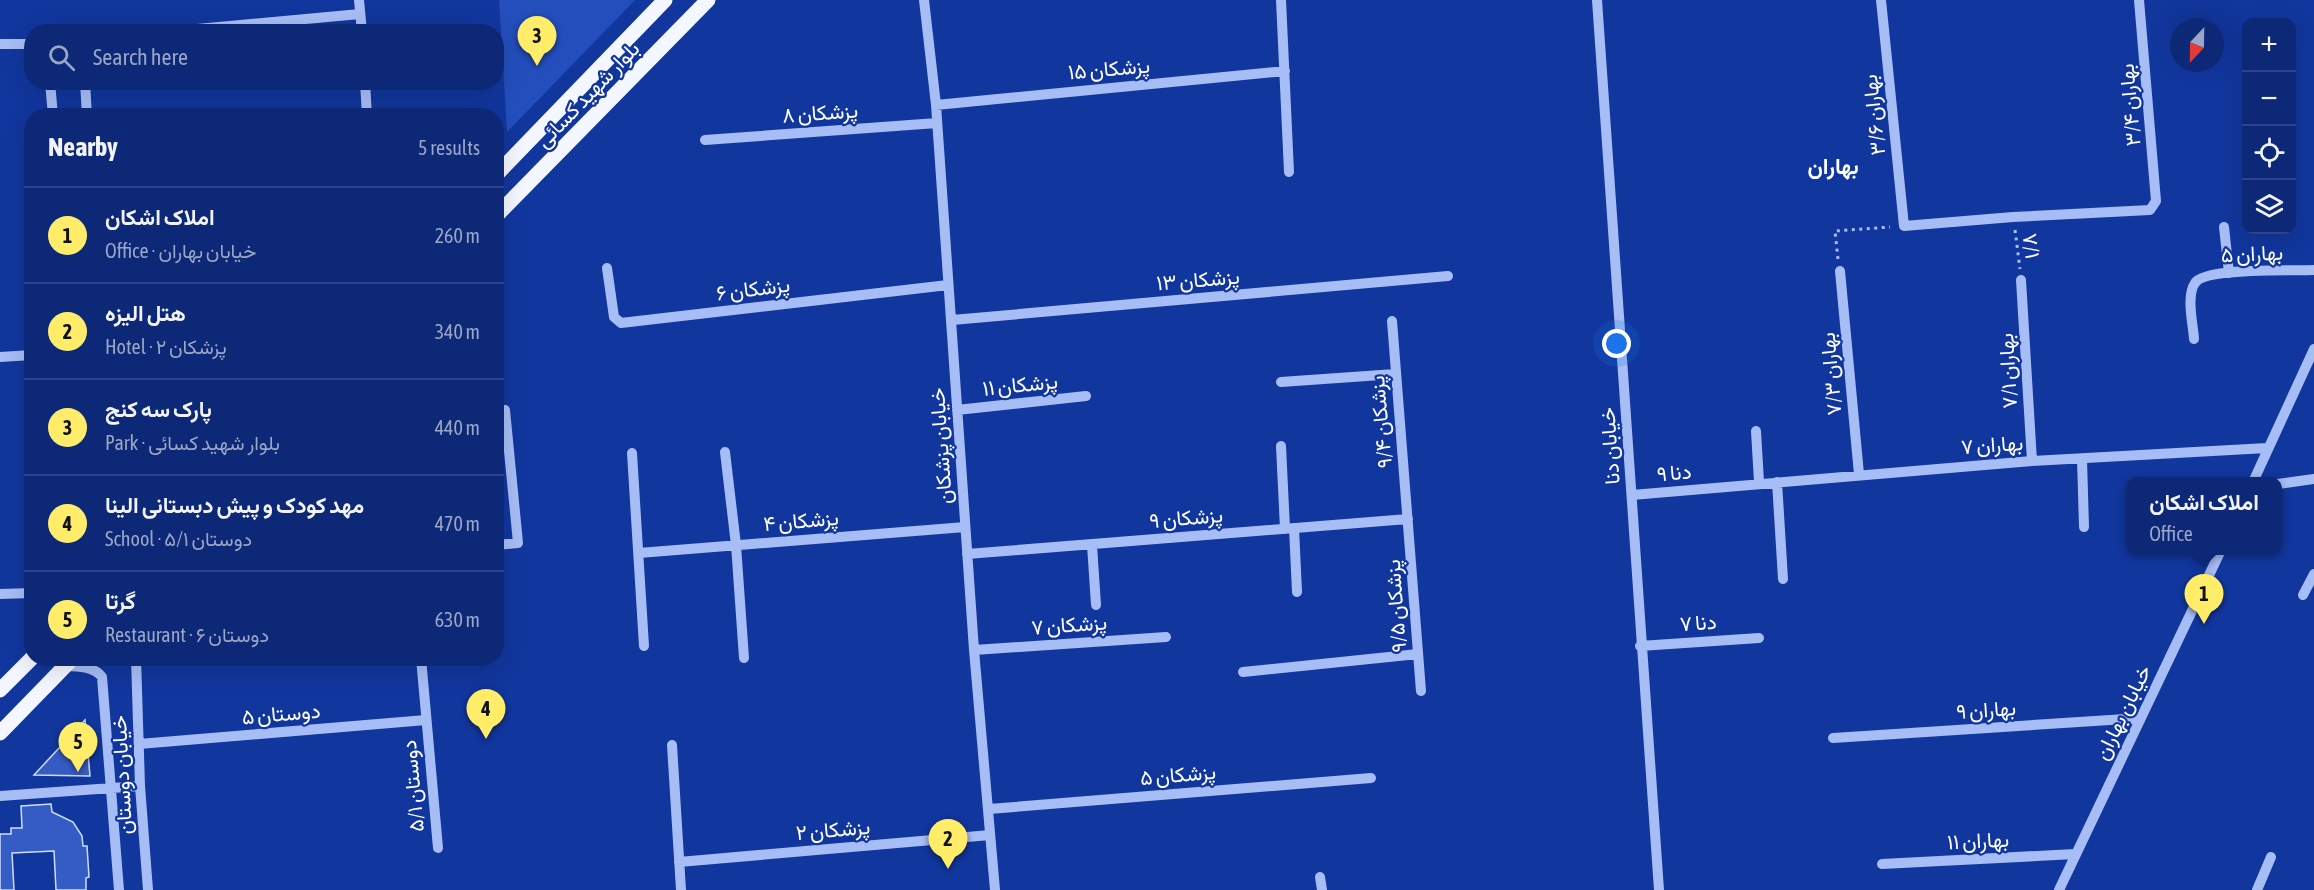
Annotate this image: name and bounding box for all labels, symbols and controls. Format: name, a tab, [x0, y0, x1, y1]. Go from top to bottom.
pin: 3	[518, 16, 556, 66]
north arrow	[2170, 18, 2224, 72]
map controls	[2242, 18, 2296, 234]
button: +	[2242, 18, 2296, 72]
search box	[24, 24, 504, 90]
street label: بلوار شهید کسائی	[530, 36, 645, 154]
icon: search	[45, 41, 78, 74]
text: Search here	[93, 44, 188, 70]
street label: ۱۵ پزشکان	[1067, 52, 1151, 87]
street label: ۳/۴ بهاران	[2113, 63, 2147, 147]
button: −	[2242, 72, 2296, 126]
street label: ۳/۶ بهاران	[1857, 73, 1891, 157]
street label: ۸ پزشکان	[781, 97, 859, 130]
button: locate	[2242, 126, 2296, 180]
text: Nearby	[48, 132, 118, 162]
text: 5 results	[418, 136, 480, 159]
district label: بهاران	[1807, 153, 1859, 180]
button: layers	[2242, 180, 2296, 234]
text: املاک اشکان	[105, 204, 215, 230]
text: 1	[63, 224, 72, 247]
text: 260 m	[435, 224, 480, 247]
street label: ۷/۱	[2019, 232, 2045, 260]
text: Office · خیابان بهاران	[105, 239, 256, 262]
street label: ۵ بهاران	[2220, 239, 2284, 269]
street label: ۱۳ پزشکان	[1155, 263, 1241, 298]
street label: ۶ پزشکان	[715, 272, 791, 307]
text: هتل الیزه	[105, 300, 186, 326]
text: 2	[63, 320, 72, 343]
text: 340 m	[435, 320, 480, 343]
your location	[1602, 329, 1631, 358]
street label: ۷/۳ بهاران	[1814, 331, 1848, 416]
street label: ۷/۱ بهاران	[1993, 333, 2023, 409]
text: Hotel · ۲ پزشکان	[105, 335, 227, 358]
street label: ۱۱ پزشکان	[981, 368, 1059, 403]
street label: ۹/۴ پزشکان	[1364, 374, 1399, 469]
street label: خیابان پزشکان	[924, 387, 959, 505]
text: پارک سه کنج	[105, 396, 212, 422]
street label: خیابان دنا	[1594, 406, 1625, 485]
text: 3	[63, 416, 72, 439]
text: 440 m	[435, 416, 480, 439]
street label: ۷ بهاران	[1960, 430, 2024, 460]
text: Park · بلوار شهید کسائی	[105, 431, 280, 454]
street label: ۹ دنا	[1656, 459, 1692, 485]
popup	[2126, 477, 2282, 555]
text: املاک اشکان	[2149, 489, 2259, 515]
text: مهد کودک و پیش دبستانی الینا	[105, 492, 364, 518]
street label: ۹ پزشکان	[1148, 502, 1224, 535]
street label: ۴ پزشکان	[762, 505, 840, 538]
text: 4	[63, 512, 72, 535]
text: 470 m	[435, 512, 480, 535]
text: Office	[2149, 522, 2193, 545]
text: School · ۵/۱ دوستان	[105, 527, 252, 550]
street label: ۹/۵ پزشکان	[1380, 558, 1413, 653]
pin: 1	[2184, 574, 2224, 624]
text: گرتا	[105, 588, 136, 614]
text: 5	[63, 608, 72, 631]
text: 630 m	[435, 608, 480, 631]
street label: ۷ پزشکان	[1030, 609, 1108, 642]
street label: ۷ دنا	[1679, 609, 1717, 635]
text: Restaurant · ۶ دوستان	[105, 623, 269, 646]
street label: خیابان بهاران	[2089, 660, 2157, 764]
pin: 4	[466, 690, 506, 739]
street label: ۹ بهاران	[1955, 695, 2017, 725]
street label: ۵ دوستان	[241, 698, 322, 730]
street label: خیابان دوستان	[106, 715, 138, 835]
pin: 5	[58, 722, 98, 772]
street label: ۵/۱ دوستان	[396, 739, 430, 833]
street label: ۵ پزشکان	[1139, 759, 1217, 792]
street label: ۲ پزشکان	[795, 814, 871, 847]
pin: 2	[928, 820, 968, 869]
street label: ۱۱ بهاران	[1946, 826, 2010, 856]

